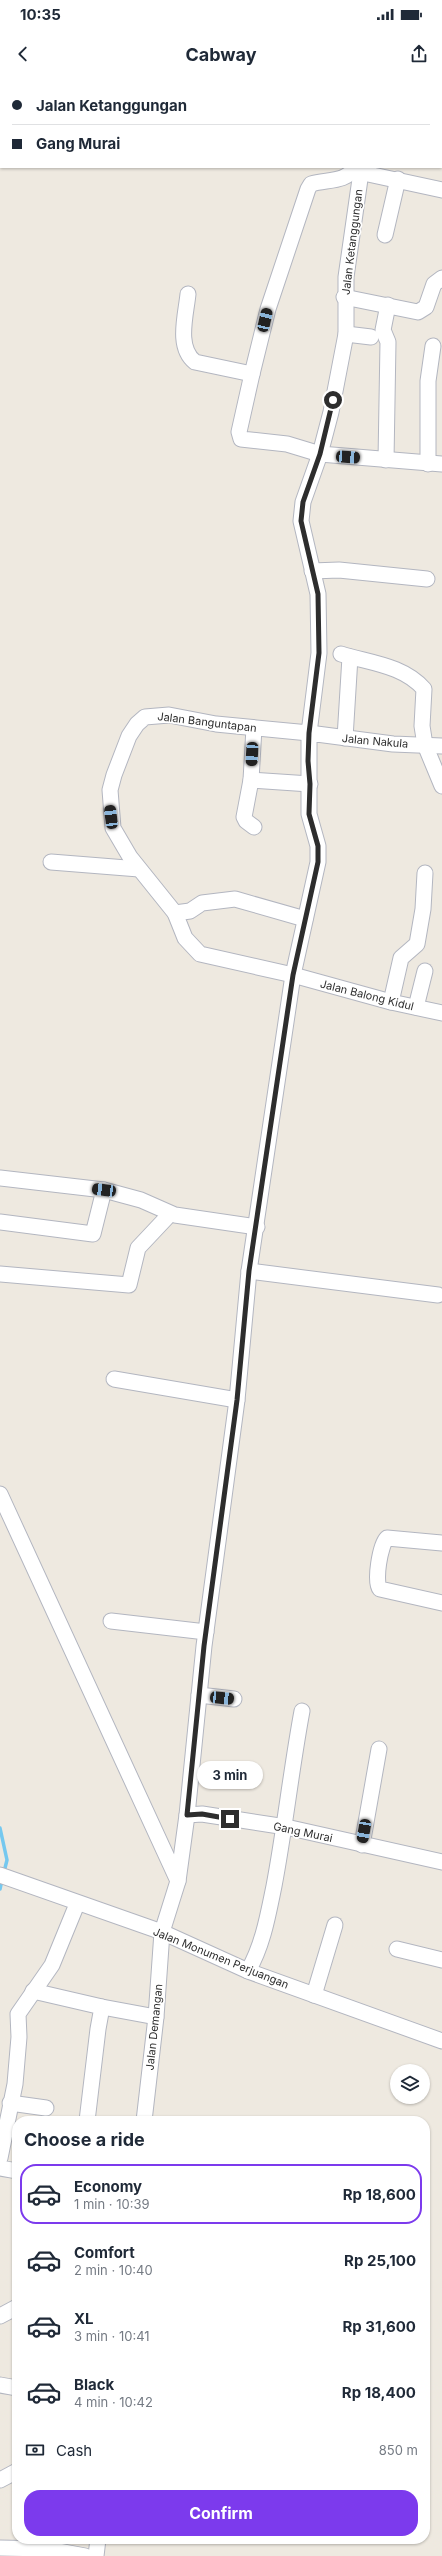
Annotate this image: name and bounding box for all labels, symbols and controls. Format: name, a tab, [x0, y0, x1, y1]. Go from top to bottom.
text: 10:35	[20, 5, 61, 24]
icon: back	[12, 43, 34, 65]
icon: share	[408, 43, 430, 65]
text: Cabway	[185, 44, 257, 65]
text: Jalan Ketanggungan	[36, 96, 187, 115]
text: Gang Murai	[36, 134, 120, 153]
street label: Jalan Ketanggungan	[339, 188, 365, 296]
car	[256, 307, 274, 333]
route start	[324, 391, 342, 409]
car	[336, 450, 360, 464]
street label: Jalan Banguntapan	[157, 709, 257, 735]
street label: Jalan Nakula	[341, 731, 409, 751]
car	[245, 742, 259, 766]
car	[104, 804, 118, 830]
street label: Jalan Balong Kidul	[319, 977, 415, 1013]
car	[91, 1183, 117, 1197]
car	[209, 1691, 235, 1705]
callout: 3 min	[197, 1761, 263, 1789]
text: 3 min	[213, 1767, 247, 1783]
route end	[221, 1810, 239, 1828]
car	[356, 1818, 372, 1844]
street label: Gang Murai	[272, 1819, 334, 1845]
street label: Jalan Monumen Perjuangan	[151, 1924, 291, 1992]
street label: Jalan Demangan	[142, 1983, 166, 2071]
map controls	[390, 2064, 430, 2104]
button: layers	[390, 2064, 430, 2104]
text: Choose a ride	[24, 2129, 145, 2150]
icon: car	[26, 2176, 62, 2212]
text: Economy	[74, 2177, 142, 2196]
text: Rp 18,600	[343, 2185, 416, 2204]
text: 1 min · 10:39	[74, 2196, 150, 2212]
icon: car	[26, 2242, 62, 2278]
text: Comfort	[74, 2243, 135, 2262]
text: Rp 25,100	[344, 2251, 416, 2270]
text: 2 min · 10:40	[74, 2262, 153, 2278]
icon: car	[26, 2308, 62, 2344]
text: XL	[74, 2309, 94, 2328]
text: Rp 31,600	[342, 2317, 416, 2336]
text: 3 min · 10:41	[74, 2328, 150, 2344]
icon: car	[26, 2374, 62, 2410]
text: Black	[74, 2375, 114, 2394]
text: Rp 18,400	[342, 2383, 416, 2402]
text: 4 min · 10:42	[74, 2394, 153, 2410]
icon: cash	[24, 2439, 46, 2461]
text: Cash	[56, 2441, 92, 2460]
text: 850 m	[379, 2442, 418, 2458]
button: Confirm	[24, 2490, 418, 2536]

